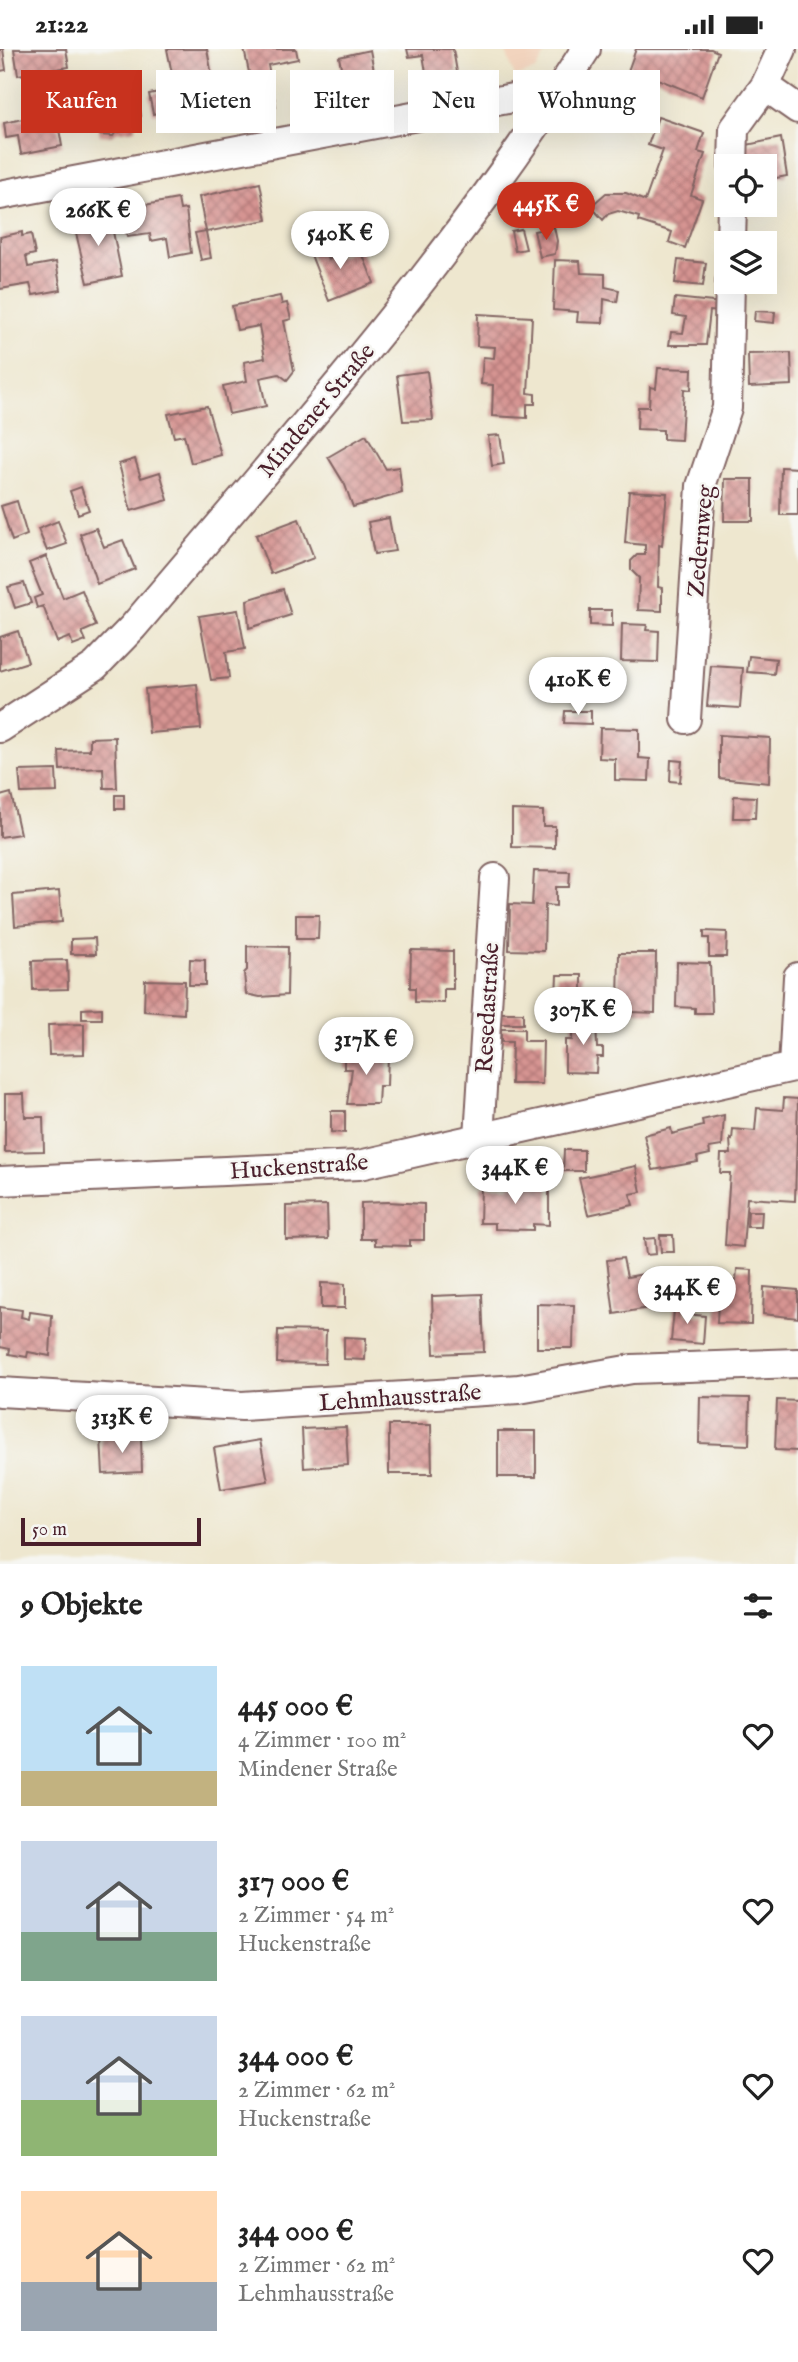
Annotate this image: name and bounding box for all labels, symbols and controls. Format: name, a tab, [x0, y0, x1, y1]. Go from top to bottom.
text: 21:22	[35, 8, 88, 41]
chip: Kaufen	[21, 70, 142, 133]
chip: Mieten	[156, 70, 276, 133]
chip: Filter	[290, 70, 394, 133]
chip: Neu	[408, 70, 499, 133]
chip: Wohnung	[513, 70, 660, 133]
map controls	[714, 154, 777, 294]
button: locate	[714, 154, 777, 217]
pin: 445K €	[489, 183, 603, 242]
pin: 266K €	[41, 189, 155, 248]
text: 445K €	[513, 190, 579, 219]
text: 266K €	[65, 196, 131, 225]
pin: 540K €	[283, 211, 397, 271]
text: 540K €	[307, 219, 373, 248]
button: layers	[714, 231, 777, 294]
street label: Mindener Straße	[252, 337, 383, 485]
street label: Zedernweg	[681, 483, 722, 599]
pin: 410K €	[521, 657, 635, 717]
text: 410K €	[545, 665, 611, 694]
street label: Resedastraße	[470, 942, 507, 1074]
pin: 307K €	[526, 988, 640, 1047]
text: 307K €	[550, 995, 616, 1024]
pin: 317K €	[309, 1017, 423, 1077]
text: 317K €	[334, 1025, 398, 1054]
street label: Huckenstraße	[229, 1147, 369, 1188]
pin: 344K €	[458, 1147, 572, 1206]
text: 344K €	[482, 1154, 548, 1183]
pin: 344K €	[630, 1267, 744, 1326]
text: 344K €	[654, 1274, 720, 1303]
street label: Lehmhausstraße	[318, 1377, 482, 1420]
pin: 313K €	[65, 1395, 179, 1455]
text: 313K €	[92, 1403, 152, 1432]
scale bar	[21, 1515, 201, 1547]
text: 50 m	[32, 1518, 67, 1542]
text: 9 Objekte	[21, 1587, 142, 1625]
icon: filters	[739, 1587, 777, 1625]
text: 445 000 €	[238, 1688, 353, 1726]
icon: home	[77, 1694, 161, 1778]
icon: heart	[739, 1717, 777, 1755]
text: 4 Zimmer · 100 m²	[238, 1726, 406, 1755]
text: Mindener Straße	[238, 1755, 398, 1784]
text: 317 000 €	[238, 1863, 349, 1901]
icon: home	[77, 1869, 161, 1953]
icon: heart	[739, 1892, 777, 1930]
text: 2 Zimmer · 54 m²	[238, 1901, 394, 1930]
text: Huckenstraße	[238, 1930, 371, 1959]
text: 344 000 €	[238, 2038, 354, 2076]
icon: home	[77, 2044, 161, 2128]
icon: heart	[739, 2067, 777, 2105]
text: 2 Zimmer · 62 m²	[238, 2076, 395, 2105]
text: Huckenstraße	[238, 2105, 371, 2134]
text: 344 000 €	[238, 2213, 354, 2251]
icon: home	[77, 2219, 161, 2303]
icon: heart	[739, 2242, 777, 2280]
text: 2 Zimmer · 62 m²	[238, 2251, 395, 2280]
text: Lehmhausstraße	[238, 2280, 394, 2309]

